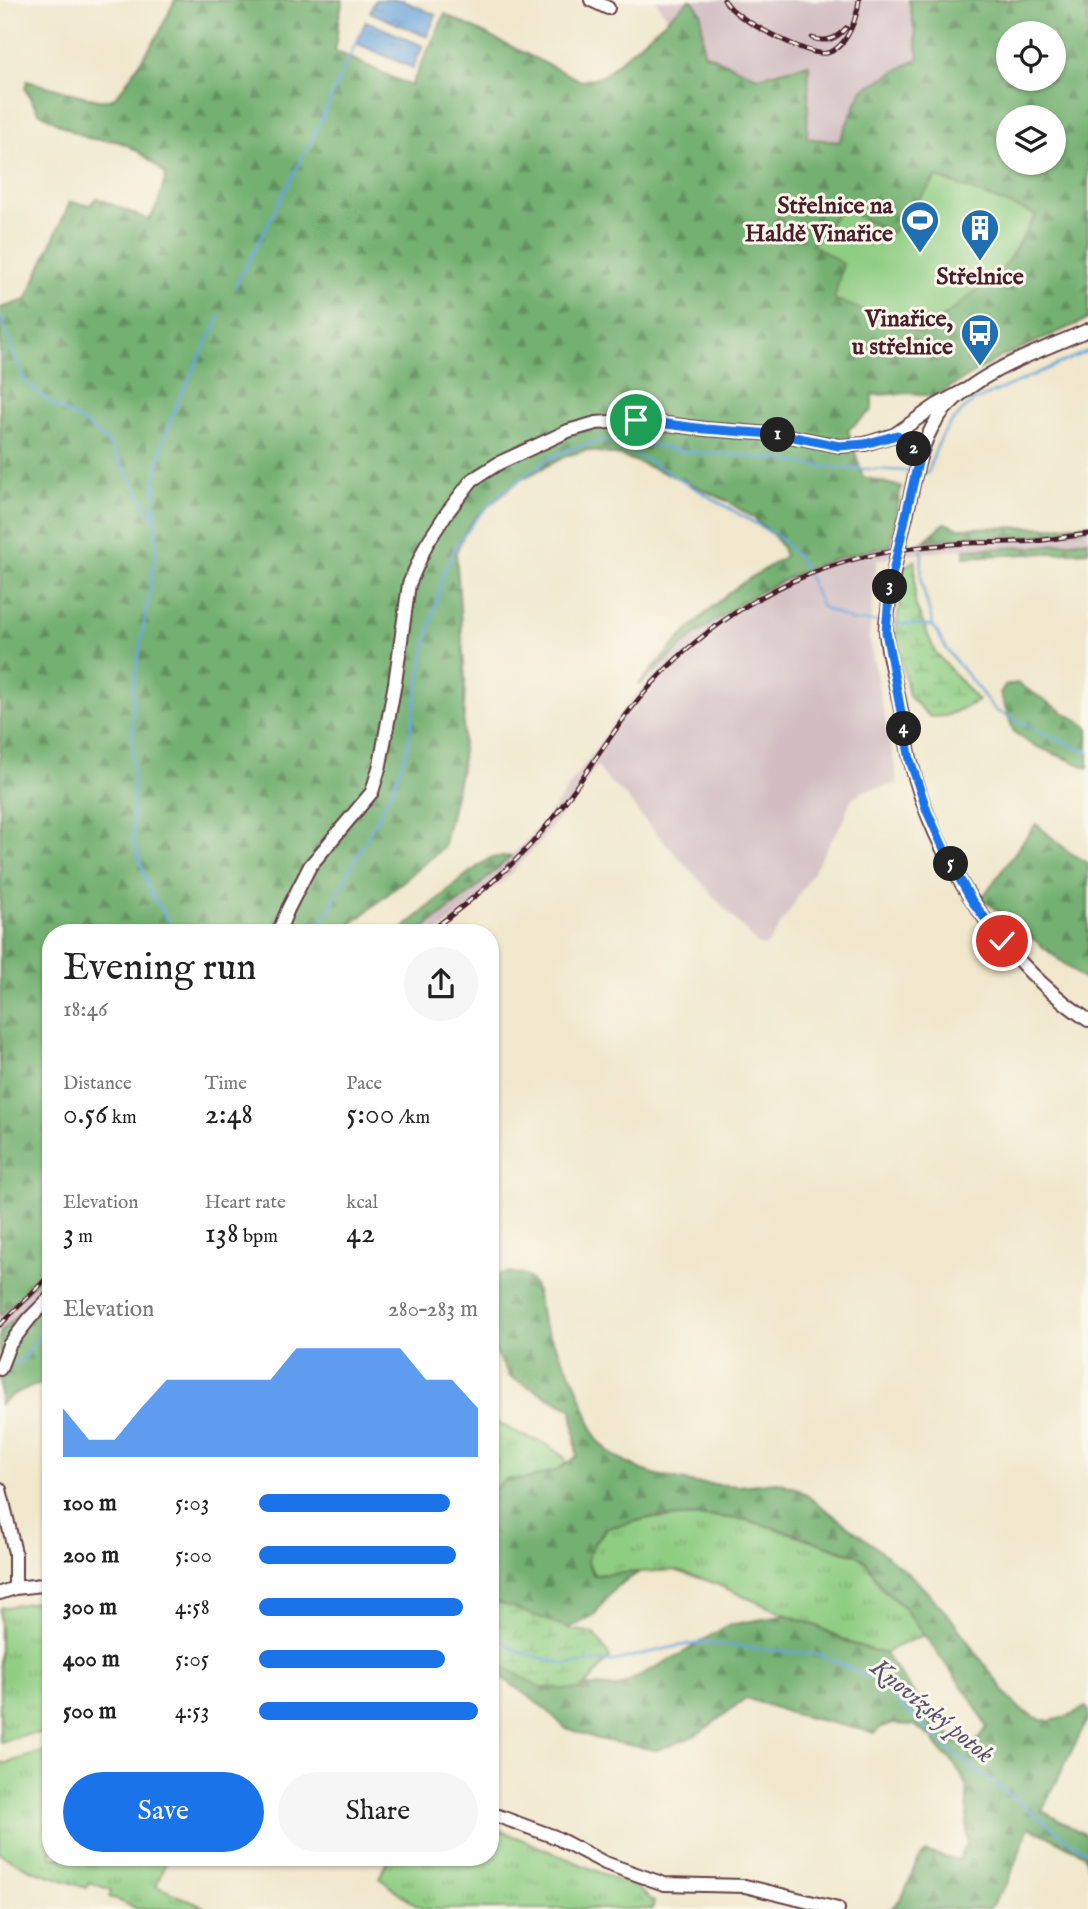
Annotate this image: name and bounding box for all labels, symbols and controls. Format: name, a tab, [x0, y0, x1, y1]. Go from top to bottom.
map controls	[996, 21, 1066, 175]
button: locate	[996, 21, 1066, 91]
button: layers	[996, 105, 1066, 175]
place label: Střelnice na Haldě Vinařice	[745, 191, 894, 250]
sports icon: Střelnice na Haldě Vinařice	[899, 199, 941, 254]
building icon: Střelnice	[959, 207, 1001, 262]
place label: Střelnice	[936, 262, 1024, 293]
place label: Vinařice, u střelnice	[852, 304, 954, 363]
bus stop icon: Vinařice, u střelnice	[959, 312, 1001, 367]
pin	[606, 390, 666, 450]
icon: arrive	[617, 401, 655, 439]
pin: 1	[760, 418, 796, 452]
text: 1	[774, 422, 781, 446]
pin: 2	[897, 432, 932, 466]
text: 2	[909, 436, 918, 460]
pin: 3	[872, 570, 908, 604]
text: 3	[886, 574, 893, 598]
pin: 4	[886, 712, 922, 746]
text: 4	[899, 716, 908, 740]
pin: 5	[934, 846, 968, 882]
text: 5	[947, 851, 954, 875]
pin	[972, 911, 1032, 971]
icon: check	[983, 922, 1021, 960]
text: Evening run	[63, 945, 257, 993]
button: share	[404, 947, 478, 1021]
text: 18:46	[63, 995, 108, 1024]
text: Distance	[63, 1072, 132, 1096]
text: Time	[205, 1072, 247, 1096]
text: Pace	[346, 1072, 382, 1096]
text: 0.56	[63, 1096, 108, 1134]
text: 2:48	[205, 1096, 253, 1134]
text: 5:00	[346, 1096, 395, 1134]
text: km	[108, 1106, 137, 1130]
text: /km	[395, 1106, 430, 1130]
text: Elevation	[63, 1191, 138, 1215]
text: Heart rate	[205, 1191, 286, 1215]
text: kcal	[346, 1191, 378, 1215]
text: 3	[63, 1215, 74, 1253]
text: 138	[205, 1215, 239, 1253]
text: 42	[346, 1215, 375, 1253]
text: m	[74, 1225, 93, 1249]
text: bpm	[239, 1225, 278, 1249]
text: Elevation	[63, 1295, 154, 1324]
text: 280–283 m	[388, 1295, 478, 1324]
text: 100 m	[63, 1489, 117, 1518]
text: 5:03	[175, 1489, 209, 1518]
text: 200 m	[63, 1541, 119, 1570]
text: 5:00	[175, 1541, 212, 1570]
text: 300 m	[63, 1593, 117, 1622]
text: 4:58	[175, 1593, 210, 1622]
text: 400 m	[63, 1645, 120, 1674]
text: 5:05	[175, 1645, 209, 1674]
water label: Knovízský potok	[863, 1651, 1001, 1771]
text: 500 m	[63, 1697, 117, 1726]
text: 4:53	[175, 1697, 209, 1726]
button: Save	[63, 1772, 264, 1852]
button: Share	[278, 1772, 478, 1852]

